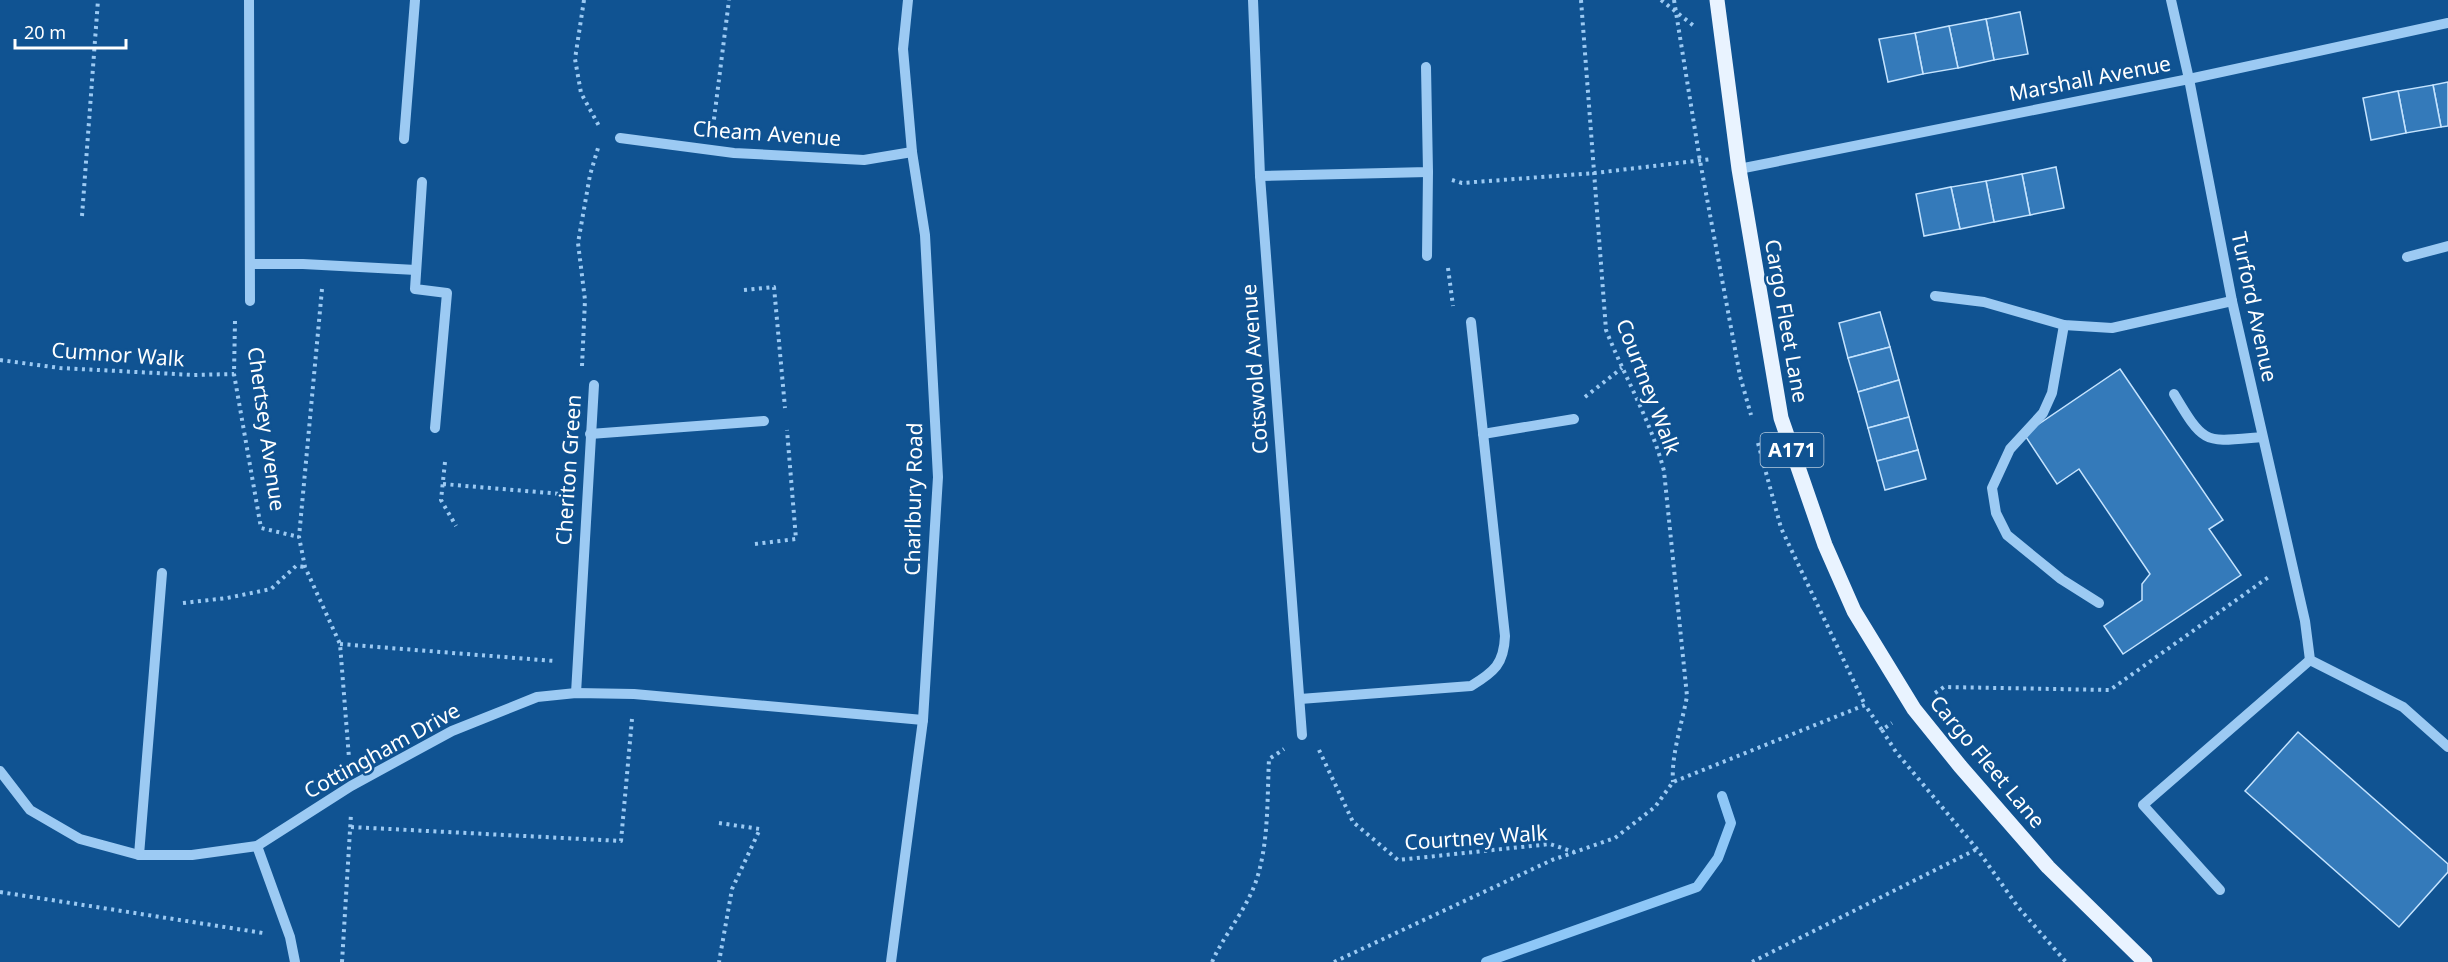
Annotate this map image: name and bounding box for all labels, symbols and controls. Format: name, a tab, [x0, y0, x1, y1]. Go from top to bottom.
scale bar	[15, 12, 126, 50]
text: 20 m	[24, 20, 66, 44]
street label: Marshall Avenue	[2006, 49, 2173, 107]
street label: Cheam Avenue	[692, 114, 842, 152]
street label: Turford Avenue	[2225, 229, 2285, 384]
street label: Cargo Fleet Lane	[1759, 237, 1815, 405]
street label: Cotswold Avenue	[1234, 283, 1274, 455]
street label: Courtney Walk	[1610, 315, 1688, 459]
street label: Cumnor Walk	[51, 335, 186, 373]
street label: Chertsey Avenue	[242, 345, 292, 513]
street label: Cheriton Green	[549, 394, 587, 546]
street label: Charlbury Road	[898, 422, 928, 576]
road number: A171	[1760, 433, 1824, 467]
street label: Cargo Fleet Lane	[1924, 689, 2052, 834]
street label: Cottingham Drive	[299, 696, 465, 805]
street label: Courtney Walk	[1403, 818, 1549, 856]

